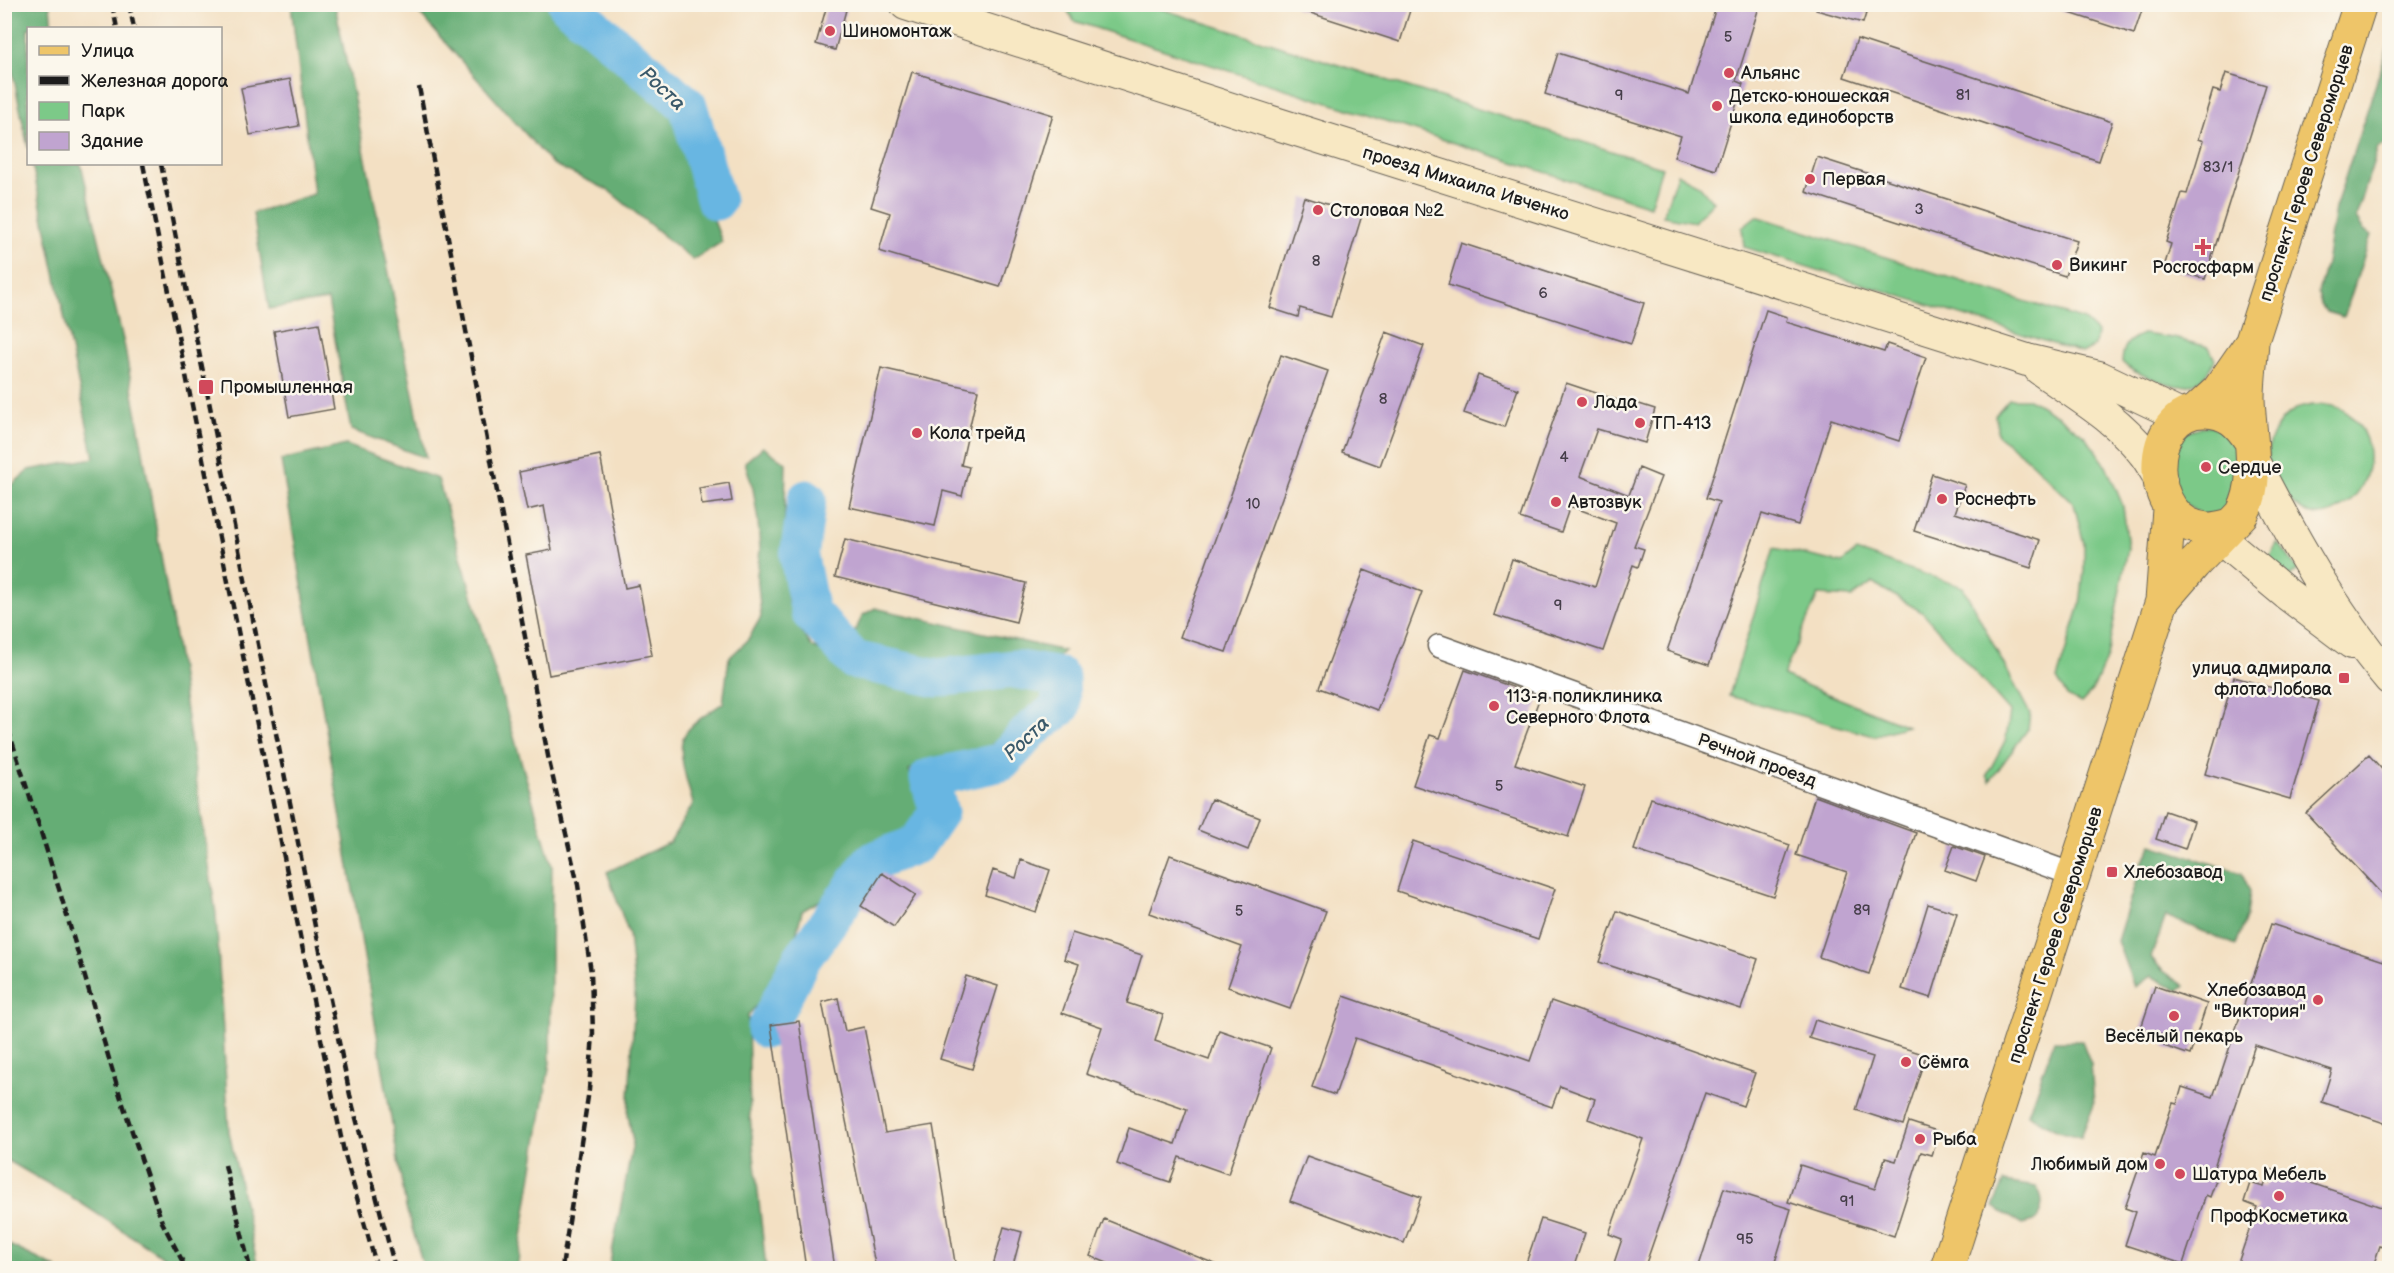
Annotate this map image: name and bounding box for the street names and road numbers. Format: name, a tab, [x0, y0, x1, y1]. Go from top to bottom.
street label: проспект Героев Североморцев	[2255, 42, 2358, 304]
street label: проезд Михаила Ивченко	[1360, 142, 1572, 225]
street label: Речной проезд	[1694, 729, 1819, 792]
street label: проспект Героев Североморцев	[2004, 804, 2107, 1066]

